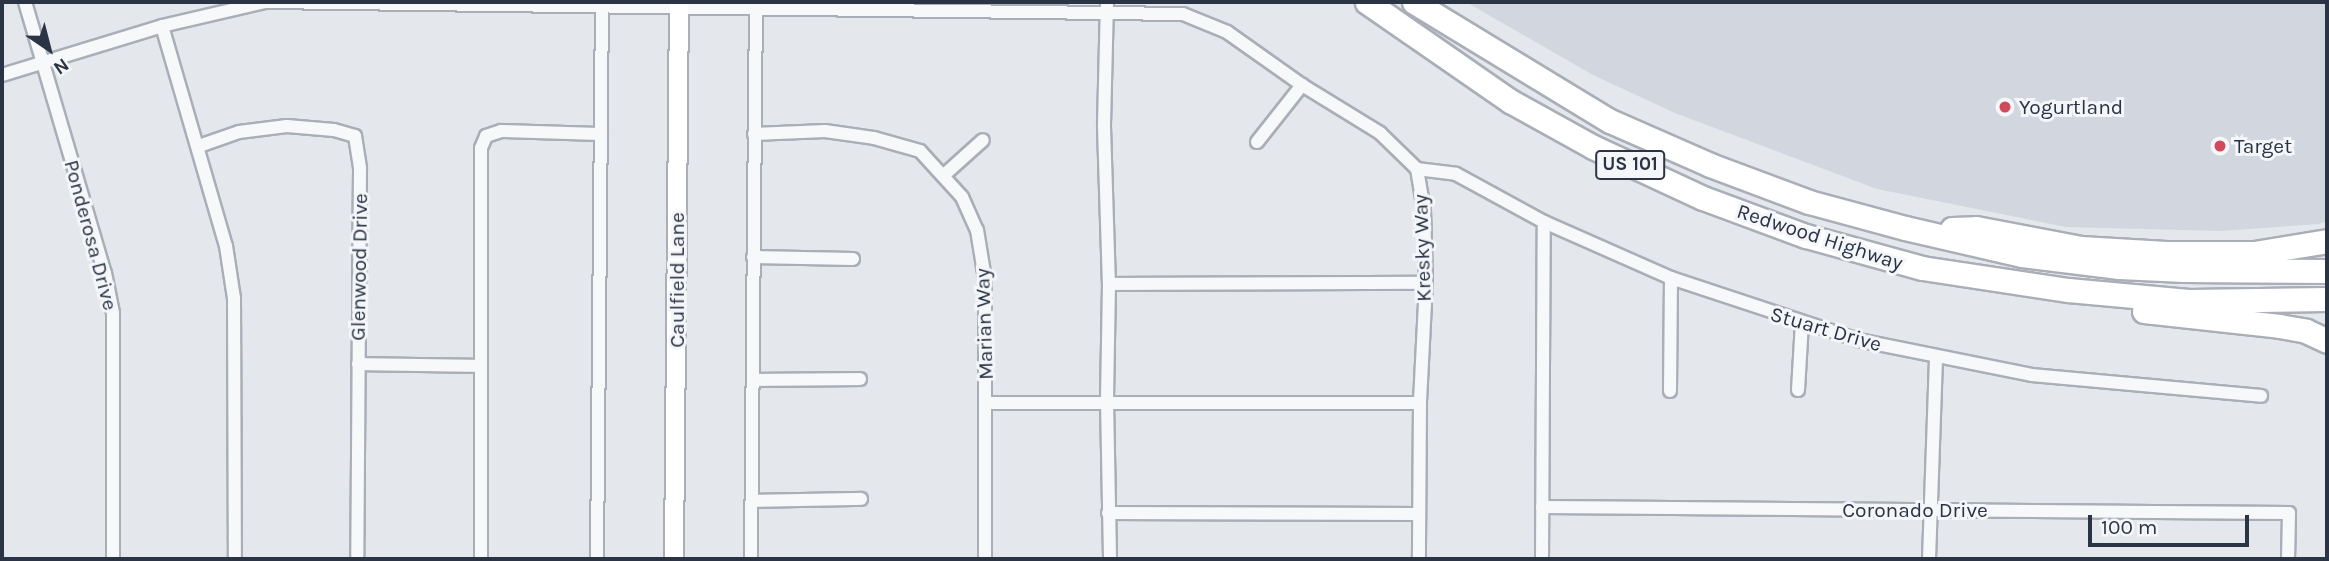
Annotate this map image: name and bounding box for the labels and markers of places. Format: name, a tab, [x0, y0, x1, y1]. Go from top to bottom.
place label: Yogurtland	[2019, 94, 2123, 120]
marker: Yogurtland	[1997, 99, 2013, 115]
place label: Target	[2234, 133, 2292, 159]
marker: Target	[2212, 138, 2228, 154]

